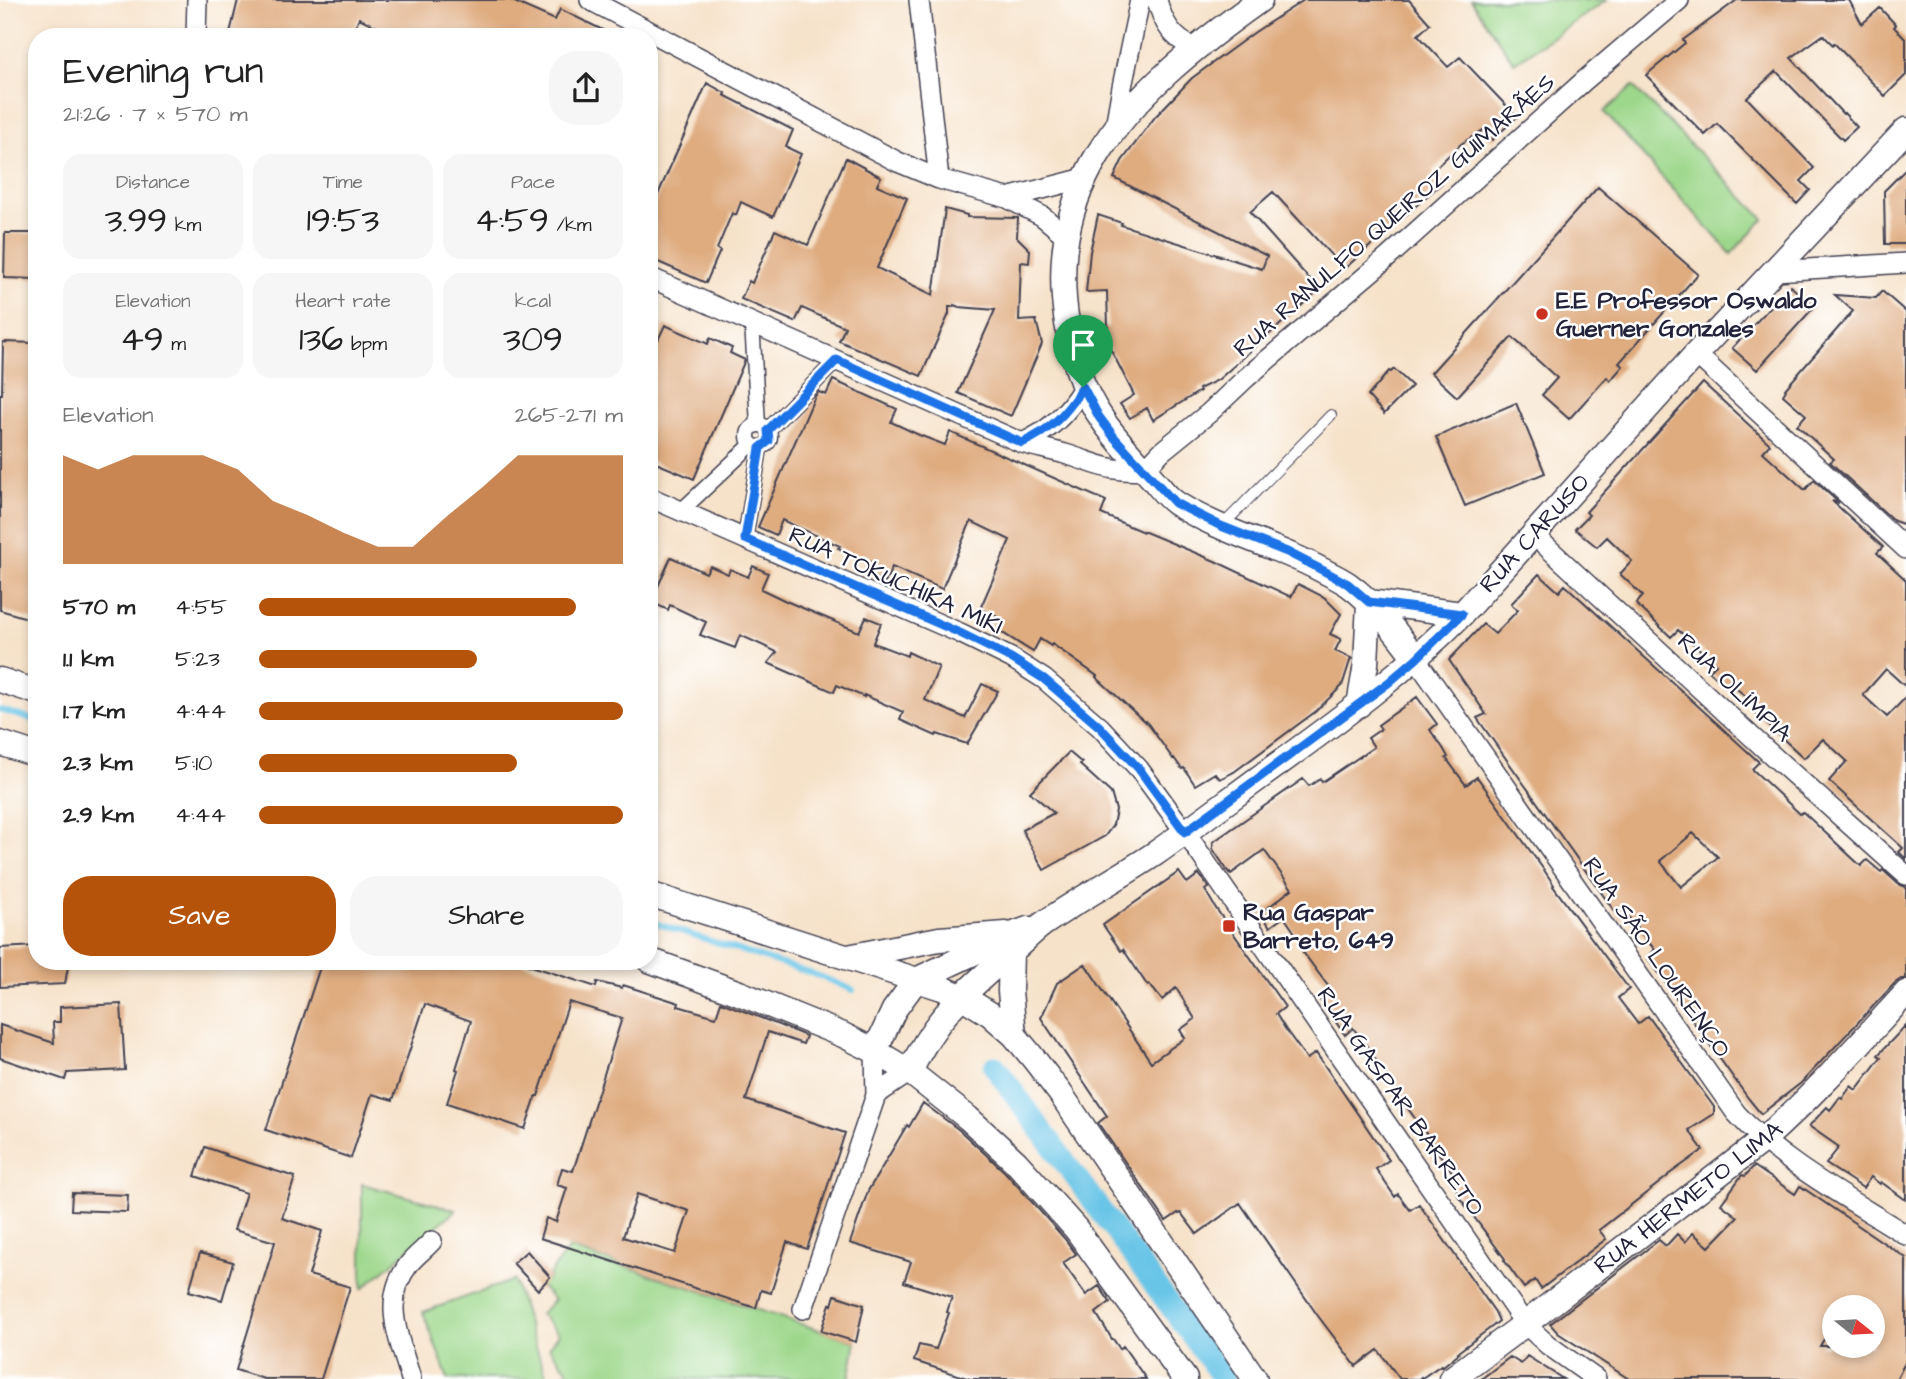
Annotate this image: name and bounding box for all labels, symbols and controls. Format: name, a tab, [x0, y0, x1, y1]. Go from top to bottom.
text: Evening run	[63, 46, 264, 98]
button: share	[549, 51, 623, 125]
street label: RUA RANULFO QUEIROZ GUIMARÃES	[1226, 66, 1563, 365]
text: 21:26 · 7 × 570 m	[63, 98, 248, 130]
text: Distance	[116, 169, 190, 196]
text: Time	[323, 169, 363, 196]
text: Pace	[511, 169, 555, 196]
text: 3.99	[105, 196, 167, 245]
text: 19:53	[307, 196, 379, 245]
text: 4:59	[474, 196, 549, 245]
text: km	[167, 212, 201, 239]
text: /km	[549, 212, 592, 239]
place label: E.E Professor Oswaldo Guerner Gonzales	[1556, 284, 1817, 346]
text: Elevation	[116, 288, 190, 315]
text: Heart rate	[295, 288, 391, 315]
text: kcal	[515, 288, 551, 315]
marker: E.E Professor Oswaldo Guerner Gonzales	[1534, 306, 1550, 322]
text: 49	[120, 315, 164, 364]
text: 136	[299, 315, 343, 364]
text: 309	[503, 315, 563, 364]
pin	[1053, 315, 1113, 387]
icon: arrive	[1064, 326, 1102, 364]
text: m	[164, 331, 186, 358]
text: bpm	[343, 331, 387, 358]
text: Elevation	[63, 399, 154, 431]
text: 265–271 m	[515, 399, 623, 431]
street label: RUA CARUSO	[1472, 467, 1598, 601]
street label: RUA TOKUCHIKA MIKI	[783, 518, 1008, 643]
text: 570 m	[63, 591, 135, 623]
text: 4:55	[175, 591, 227, 623]
street label: RUA OLÍMPIA	[1669, 625, 1799, 750]
text: 1.1 km	[63, 643, 113, 675]
text: 5:23	[175, 643, 220, 675]
text: 1.7 km	[63, 695, 125, 727]
text: 4:44	[175, 695, 226, 727]
text: 2.3 km	[63, 747, 132, 779]
text: 5:10	[175, 747, 213, 779]
text: 2.9 km	[63, 799, 134, 831]
text: 4:44	[175, 799, 226, 831]
street label: RUA SÃO LOURENÇO	[1574, 850, 1738, 1065]
button: Save	[63, 876, 336, 956]
button: Share	[350, 876, 623, 956]
place label: Rua Gaspar Barreto, 649	[1243, 896, 1394, 958]
marker: Rua Gaspar Barreto, 649	[1221, 918, 1237, 934]
street label: RUA GASPAR BARRETO	[1308, 980, 1492, 1223]
street label: RUA HERMETO LIMA	[1587, 1113, 1790, 1282]
north arrow	[1822, 1295, 1885, 1358]
map controls	[1822, 1295, 1885, 1358]

